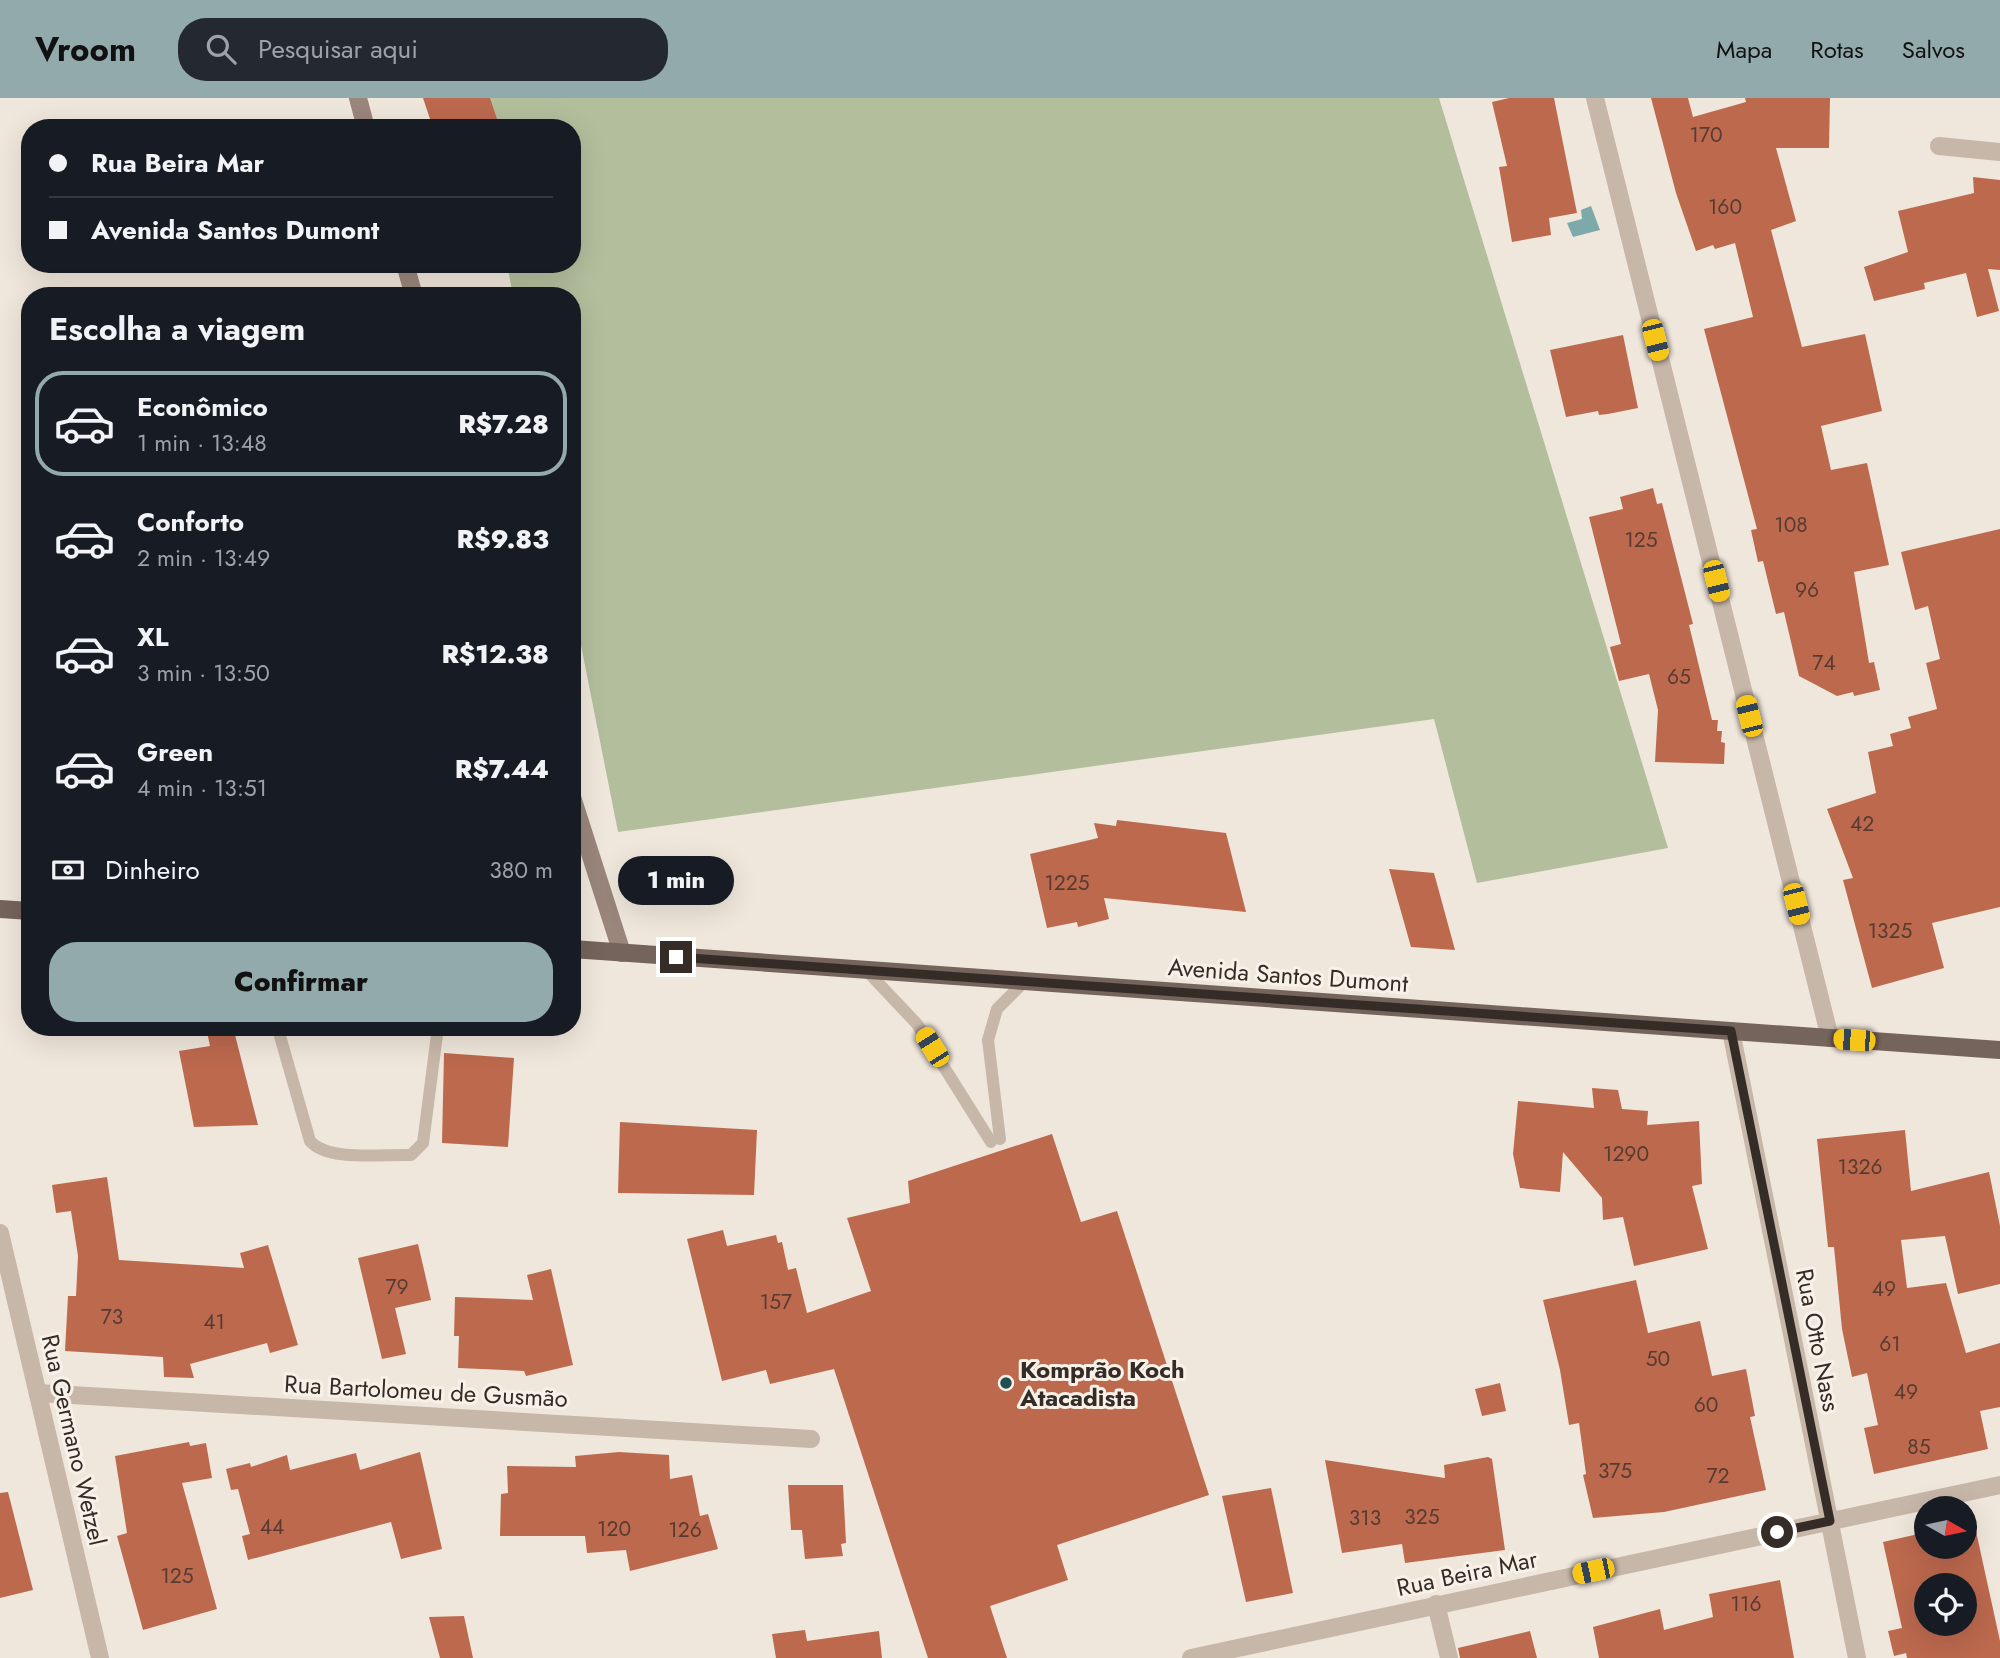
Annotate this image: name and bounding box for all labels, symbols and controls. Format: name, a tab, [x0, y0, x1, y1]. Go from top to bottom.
search box	[178, 18, 668, 81]
text: Vroom	[35, 26, 136, 73]
icon: search	[202, 30, 240, 68]
text: Pesquisar aqui	[258, 30, 418, 68]
text: Mapa	[1716, 32, 1772, 67]
text: Rotas	[1810, 32, 1864, 67]
text: Salvos	[1902, 32, 1965, 67]
house number: 170	[1689, 120, 1723, 150]
text: Rua Beira Mar	[91, 144, 264, 182]
house number: 160	[1708, 192, 1742, 222]
text: Avenida Santos Dumont	[91, 211, 379, 249]
text: Escolha a viagem	[49, 306, 305, 352]
car	[1640, 317, 1671, 363]
text: Econômico	[137, 388, 268, 426]
icon: car	[53, 392, 116, 455]
text: R$7.28	[458, 405, 549, 443]
text: 1 min · 13:48	[137, 426, 267, 460]
text: Conforto	[137, 503, 244, 541]
icon: car	[53, 507, 116, 570]
house number: 108	[1774, 510, 1808, 540]
text: R$9.83	[457, 520, 549, 558]
house number: 125	[1624, 525, 1658, 555]
text: 2 min · 13:49	[137, 541, 270, 575]
car	[1701, 558, 1732, 604]
house number: 96	[1795, 575, 1819, 605]
text: XL	[137, 618, 169, 656]
icon: car	[53, 622, 116, 685]
text: R$12.38	[441, 635, 549, 673]
house number: 74	[1812, 648, 1836, 678]
text: 3 min · 13:50	[137, 656, 270, 690]
house number: 65	[1667, 662, 1691, 692]
car	[1734, 693, 1765, 739]
text: Green	[137, 733, 213, 771]
icon: car	[53, 737, 116, 800]
text: R$7.44	[455, 750, 549, 788]
text: 4 min · 13:51	[137, 771, 267, 805]
house number: 42	[1850, 809, 1874, 839]
icon: cash	[49, 851, 87, 889]
text: Dinheiro	[105, 851, 200, 889]
text: 380 m	[489, 853, 553, 887]
callout: 1 min	[618, 856, 734, 904]
text: 1 min	[647, 863, 705, 897]
house number: 1225	[1044, 868, 1090, 898]
car	[1781, 881, 1812, 927]
house number: 1325	[1868, 916, 1912, 946]
route end	[660, 941, 692, 973]
button: Confirmar	[49, 942, 553, 1022]
street label: Avenida Santos Dumont	[1167, 949, 1409, 1001]
car	[912, 1024, 953, 1070]
car	[1833, 1028, 1876, 1052]
house number: 1290	[1603, 1139, 1649, 1169]
house number: 1326	[1838, 1152, 1882, 1182]
street label: Rua Otto Nass	[1787, 1265, 1849, 1415]
house number: 79	[385, 1272, 409, 1302]
house number: 49	[1872, 1274, 1896, 1304]
house number: 157	[760, 1287, 792, 1317]
house number: 73	[101, 1302, 123, 1332]
house number: 41	[203, 1307, 225, 1337]
house number: 61	[1879, 1329, 1901, 1359]
street label: Rua Germano Wetzel	[33, 1331, 115, 1549]
house number: 50	[1646, 1344, 1670, 1374]
place label: Komprão Koch Atacadista	[1019, 1352, 1185, 1415]
street label: Rua Bartolomeu de Gusmão	[283, 1366, 569, 1416]
marker: Komprão Koch Atacadista	[998, 1375, 1014, 1391]
house number: 49	[1894, 1377, 1918, 1407]
house number: 60	[1694, 1390, 1718, 1420]
house number: 85	[1907, 1432, 1931, 1462]
house number: 375	[1598, 1456, 1632, 1486]
house number: 72	[1707, 1461, 1729, 1491]
north arrow	[1914, 1496, 1978, 1559]
map controls	[1914, 1496, 1977, 1636]
house number: 325	[1404, 1502, 1440, 1532]
house number: 313	[1349, 1503, 1381, 1533]
house number: 44	[260, 1512, 284, 1542]
house number: 120	[597, 1514, 631, 1544]
house number: 126	[668, 1515, 702, 1545]
route start	[1761, 1516, 1793, 1548]
street label: Rua Beira Mar	[1393, 1541, 1541, 1605]
car	[1571, 1556, 1616, 1586]
house number: 125	[160, 1561, 194, 1591]
button: locate	[1914, 1573, 1977, 1636]
house number: 116	[1731, 1589, 1762, 1619]

